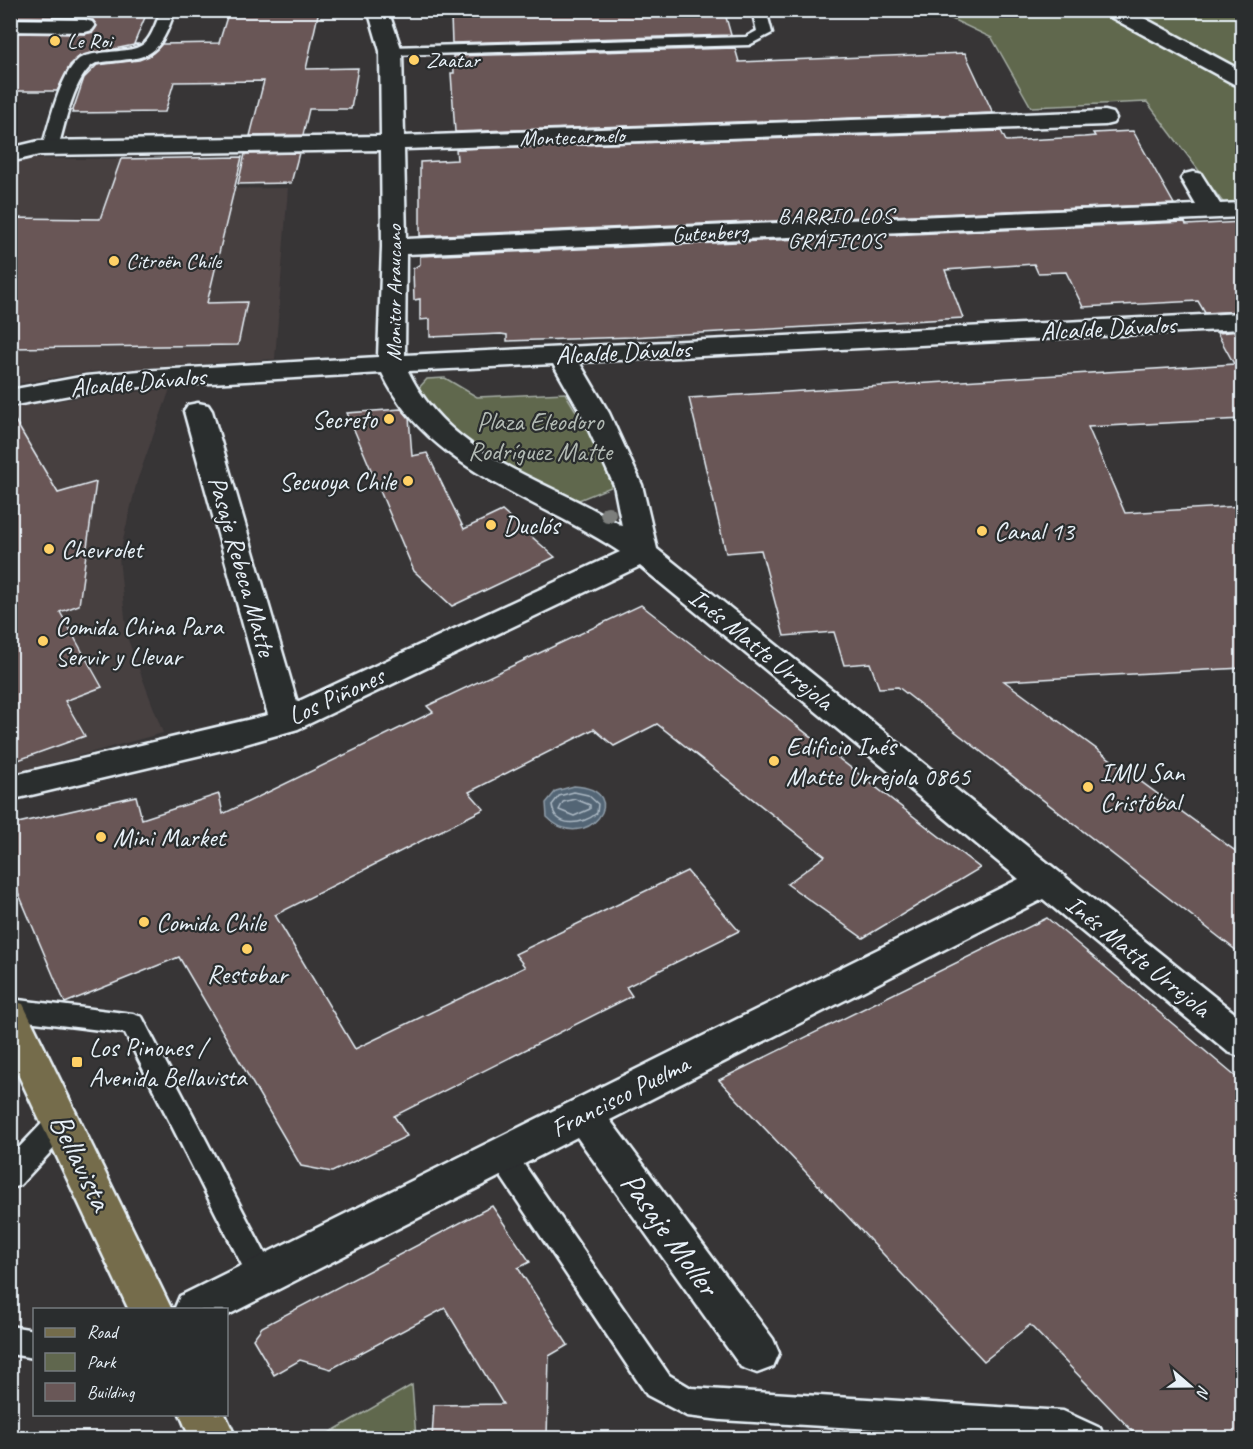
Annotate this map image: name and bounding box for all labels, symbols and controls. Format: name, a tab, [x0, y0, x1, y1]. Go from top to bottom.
place label: Le Roi	[67, 27, 115, 55]
marker: Le Roi	[48, 34, 62, 48]
place label: Zaatar	[426, 46, 482, 74]
marker: Zaatar	[407, 53, 421, 67]
street label: Montecarmelo	[519, 121, 627, 153]
district label: BARRIO LOS GRÁFICOS	[778, 202, 897, 255]
street label: Gutenberg	[671, 217, 751, 249]
street label: Monitor Araucano	[380, 223, 408, 361]
place label: Citroën Chile	[126, 247, 223, 275]
marker: Citroën Chile	[107, 254, 121, 268]
street label: Alcalde Dávalos	[1039, 308, 1179, 348]
street label: Alcalde Dávalos	[554, 332, 694, 372]
street label: Alcalde Dávalos	[69, 359, 209, 404]
place label: Secreto	[312, 403, 379, 436]
park label: Plaza Eleodoro Rodríguez Matte	[468, 405, 615, 468]
marker: Secreto	[382, 412, 396, 426]
place label: Secuoya Chile	[279, 465, 398, 498]
street label: Pasaje Rebeca Matte	[201, 472, 284, 661]
marker: Secuoya Chile	[401, 474, 415, 488]
place label: Duclós	[503, 509, 561, 542]
place label: Canal 13	[994, 515, 1076, 548]
marker: Duclós	[484, 518, 498, 532]
marker: Canal 13	[975, 524, 989, 538]
place label: Chevrolet	[61, 533, 145, 566]
marker: Chevrolet	[42, 542, 56, 556]
street label: Inés Matte Urrejola	[682, 581, 841, 718]
place label: Comida China Para Servir y Llevar	[55, 610, 224, 673]
marker: Comida China Para Servir y Llevar	[36, 634, 50, 648]
street label: Los Piñones	[283, 659, 391, 733]
place label: Edificio Inés Matte Urrejola 0865	[786, 730, 971, 793]
marker: Edificio Inés Matte Urrejola 0865	[767, 754, 781, 768]
place label: IMU San Cristóbal	[1100, 756, 1186, 819]
marker: IMU San Cristóbal	[1081, 780, 1095, 794]
place label: Mini Market	[113, 821, 227, 854]
marker: Mini Market	[94, 830, 108, 844]
street label: Inés Matte Urrejola	[1059, 888, 1218, 1025]
place label: Comida Chile	[156, 906, 267, 939]
marker: Comida Chile	[137, 915, 151, 929]
marker: Restobar	[240, 942, 254, 956]
place label: Restobar	[207, 958, 290, 991]
place label: Los Pinones / Avenida Bellavista	[89, 1031, 248, 1094]
street label: Francisco Puelma	[545, 1046, 697, 1145]
marker: Los Pinones / Avenida Bellavista	[70, 1055, 84, 1069]
street label: Bellavista	[40, 1107, 123, 1219]
street label: Pasaje Moller	[611, 1164, 730, 1306]
legend	[33, 1308, 228, 1416]
text: Road	[87, 1321, 120, 1343]
text: Park	[87, 1351, 117, 1373]
north arrow	[1160, 1356, 1220, 1416]
text: Building	[87, 1381, 136, 1403]
text: N	[1191, 1383, 1214, 1402]

